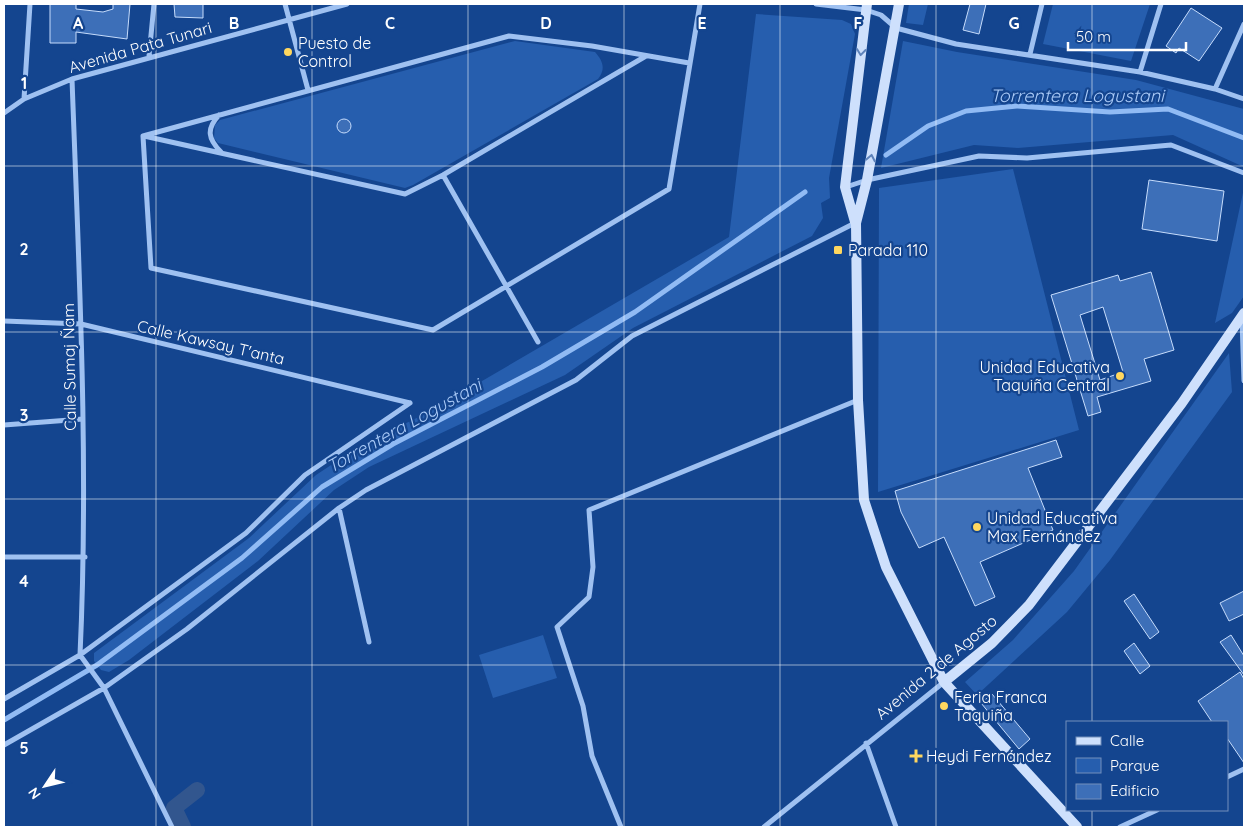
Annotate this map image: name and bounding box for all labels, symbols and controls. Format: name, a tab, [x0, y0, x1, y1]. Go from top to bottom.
text: B	[229, 13, 239, 33]
text: C	[385, 13, 395, 33]
text: D	[540, 13, 552, 33]
text: E	[697, 13, 707, 33]
text: F	[854, 13, 863, 33]
text: G	[1008, 13, 1020, 33]
street label: Avenida Pata Tunari	[66, 17, 214, 77]
scale bar	[1068, 20, 1186, 52]
text: 50 m	[1076, 27, 1111, 46]
place label: Puesto de Control	[298, 33, 371, 71]
marker: Puesto de Control	[282, 46, 294, 58]
one-way arrow	[856, 48, 867, 56]
text: 1	[21, 73, 27, 93]
water label: Torrentera Logustani	[990, 84, 1166, 107]
one-way arrow	[865, 154, 875, 163]
text: 2	[19, 239, 29, 259]
place label: Parada 110	[848, 240, 928, 260]
marker: Parada 110	[832, 244, 844, 256]
street label: Calle Sumaj Ñam	[58, 303, 80, 431]
street label: Calle Kawsay T'anta	[135, 315, 287, 369]
place label: Unidad Educativa Taquiña Central	[979, 357, 1110, 395]
marker: Unidad Educativa Taquiña Central	[1114, 370, 1126, 382]
water label: Torrentera Logustani	[322, 372, 487, 478]
text: 3	[20, 405, 28, 425]
place label: Unidad Educativa Max Fernández	[987, 508, 1118, 546]
marker: Unidad Educativa Max Fernández	[971, 521, 983, 533]
text: 4	[19, 571, 29, 591]
street label: Avenida 2 de Agosto	[871, 610, 1001, 724]
place label: Feria Franca Taquiña	[954, 687, 1047, 725]
marker: Feria Franca Taquiña	[938, 700, 950, 712]
legend	[1066, 721, 1228, 811]
text: Calle	[1110, 731, 1144, 750]
text: 5	[19, 738, 29, 758]
place label: Heydi Fernández	[926, 746, 1052, 766]
marker: Heydi Fernández	[910, 750, 922, 762]
text: Parque	[1110, 756, 1160, 775]
north arrow	[20, 761, 70, 811]
text: Edificio	[1110, 781, 1159, 800]
text: N	[24, 784, 45, 803]

